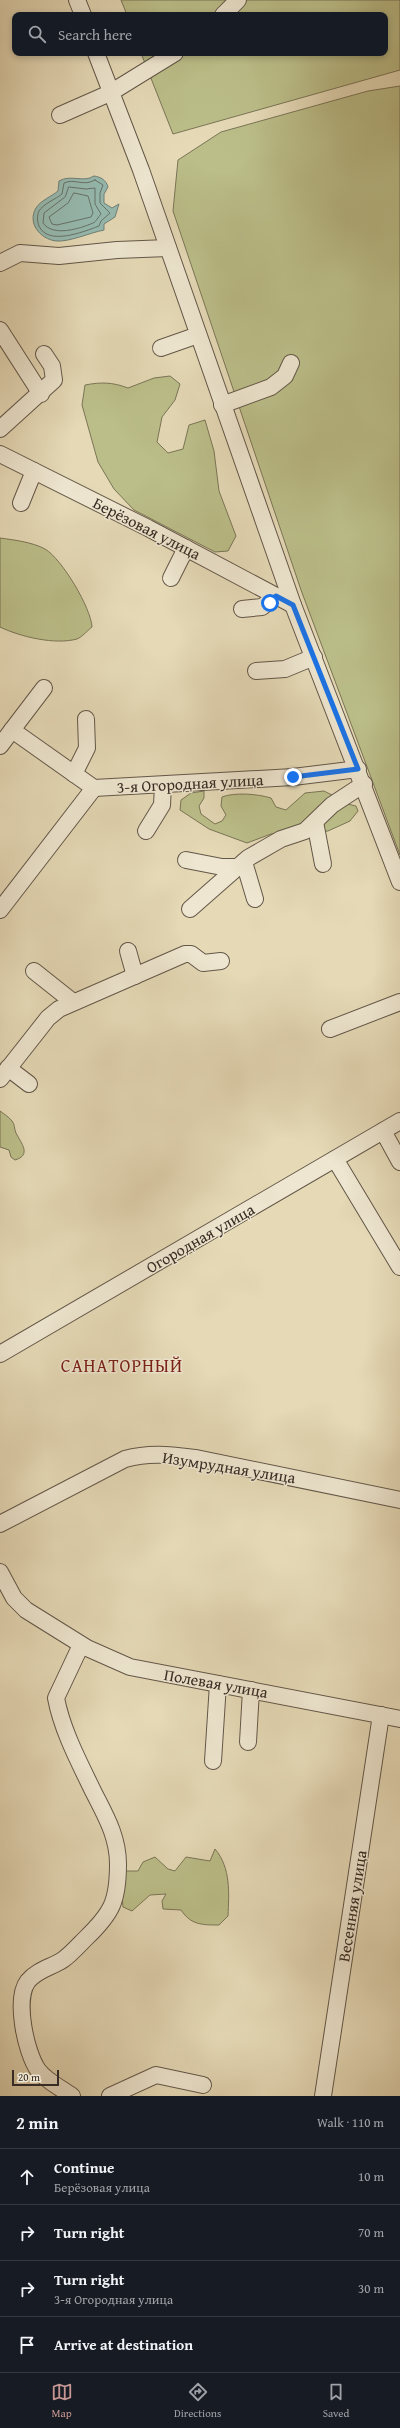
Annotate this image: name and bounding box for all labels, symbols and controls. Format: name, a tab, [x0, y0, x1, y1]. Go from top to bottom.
search box	[12, 12, 388, 56]
icon: search	[26, 23, 48, 45]
text: Search here	[58, 24, 132, 45]
street label: Берёзовая улица	[89, 491, 205, 566]
route start	[261, 594, 279, 612]
street label: 3-я Огородная улица	[116, 767, 264, 799]
route end	[284, 768, 302, 786]
street label: Огородная улица	[141, 1197, 259, 1279]
district label: САНАТОРНЫЙ	[61, 1352, 183, 1379]
street label: Изумрудная улица	[161, 1445, 298, 1489]
street label: Полевая улица	[162, 1662, 270, 1704]
street label: Весенняя улица	[331, 1848, 373, 1964]
scale bar	[12, 2068, 59, 2087]
text: 20 m	[18, 2069, 40, 2085]
text: 2 min	[16, 2110, 58, 2135]
text: Walk · 110 m	[317, 2113, 384, 2132]
text: Continue	[54, 2157, 115, 2178]
icon: ahead	[16, 2166, 38, 2188]
text: 10 m	[358, 2167, 384, 2186]
text: Берёзовая улица	[54, 2178, 150, 2197]
icon: right	[16, 2222, 38, 2244]
text: Turn right	[54, 2222, 125, 2243]
text: 70 m	[358, 2223, 384, 2242]
text: Turn right	[54, 2269, 125, 2290]
icon: right	[16, 2278, 38, 2300]
text: 30 m	[358, 2279, 384, 2298]
text: 3-я Огородная улица	[54, 2290, 173, 2309]
icon: arrive	[16, 2334, 38, 2356]
text: Arrive at destination	[54, 2334, 193, 2355]
tab: Map	[51, 2381, 73, 2421]
tab: Directions	[174, 2381, 221, 2421]
tab: Saved	[323, 2381, 349, 2421]

